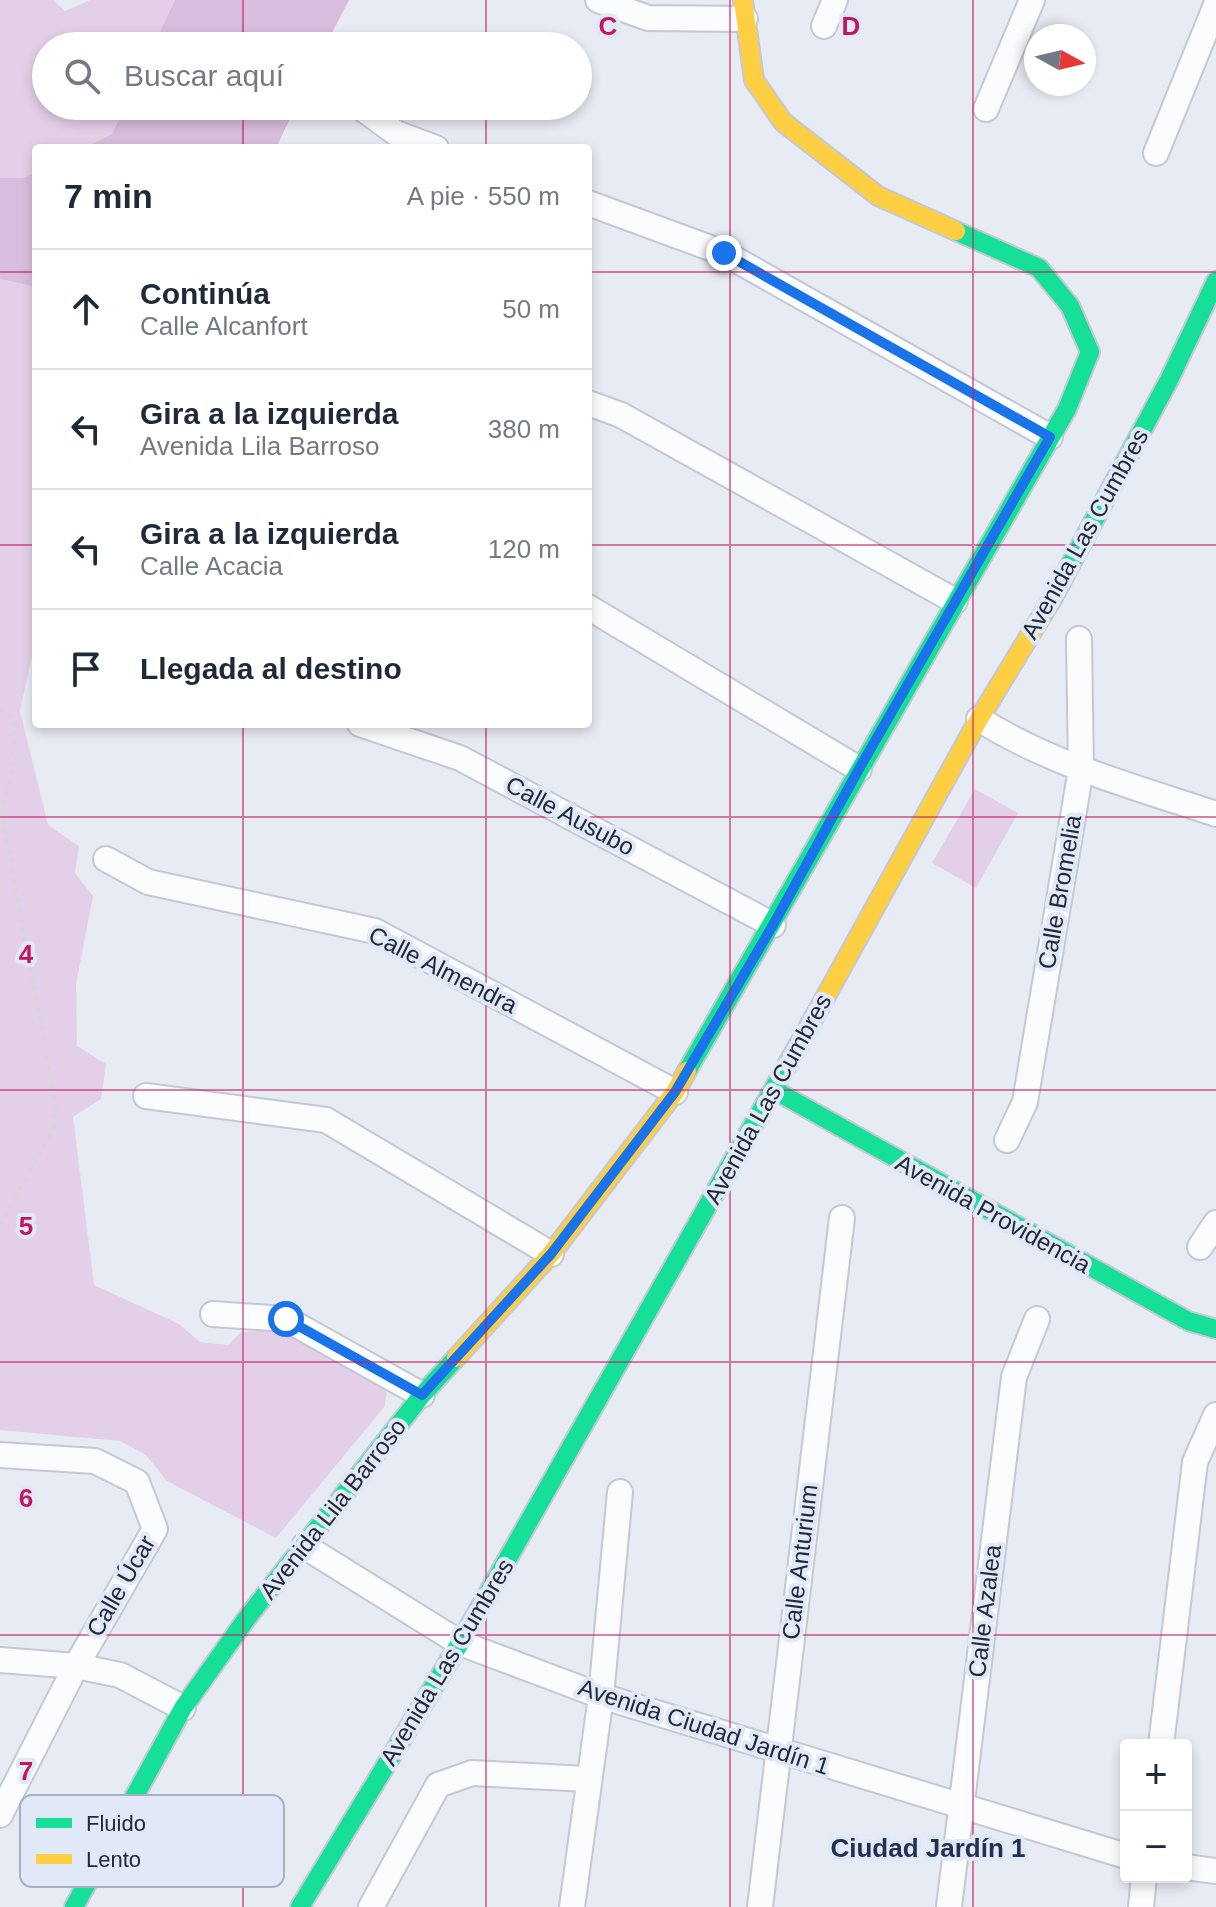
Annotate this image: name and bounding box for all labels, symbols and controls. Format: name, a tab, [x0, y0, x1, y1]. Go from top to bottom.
text: C	[599, 11, 618, 41]
text: D	[842, 11, 860, 41]
north arrow	[1024, 24, 1096, 96]
search box	[32, 32, 592, 120]
icon: search	[60, 54, 104, 98]
text: Buscar aquí	[124, 59, 284, 92]
text: 7 min	[64, 177, 153, 215]
text: A pie · 550 m	[407, 181, 560, 211]
route end	[706, 235, 742, 271]
text: Continúa	[140, 277, 270, 310]
icon: ahead	[64, 287, 108, 331]
text: 50 m	[502, 294, 560, 324]
text: Calle Alcanfort	[140, 311, 308, 341]
text: Gira a la izquierda	[140, 397, 398, 430]
icon: left	[64, 407, 108, 451]
text: 380 m	[488, 414, 560, 444]
street label: Avenida Las Cumbres	[1016, 424, 1154, 643]
text: Avenida Lila Barroso	[140, 431, 379, 461]
text: Gira a la izquierda	[140, 517, 398, 550]
icon: left	[64, 527, 108, 571]
text: 120 m	[488, 534, 560, 564]
text: Calle Acacia	[140, 551, 283, 581]
icon: arrive	[64, 647, 108, 691]
text: Llegada al destino	[140, 652, 402, 685]
street label: Calle Ausubo	[501, 770, 639, 861]
street label: Calle Bromelia	[1033, 812, 1086, 971]
street label: Calle Almendra	[365, 921, 522, 1019]
text: 4	[19, 939, 34, 969]
street label: Avenida Las Cumbres	[699, 989, 837, 1208]
street label: Avenida Providencia	[891, 1149, 1096, 1279]
text: 5	[19, 1211, 33, 1241]
route start	[268, 1301, 304, 1337]
street label: Avenida Lila Barroso	[254, 1413, 411, 1604]
text: 6	[19, 1483, 33, 1513]
street label: Calle Anturium	[777, 1483, 822, 1641]
street label: Calle Úcar	[81, 1530, 160, 1641]
street label: Calle Azalea	[963, 1542, 1006, 1679]
street label: Avenida Las Cumbres	[374, 1554, 519, 1770]
street label: Avenida Ciudad Jardín 1	[575, 1673, 833, 1780]
map controls	[1120, 1739, 1192, 1883]
button: +	[1120, 1739, 1192, 1811]
text: 7	[19, 1756, 33, 1786]
legend	[20, 1795, 284, 1887]
text: Fluido	[86, 1811, 146, 1836]
button: −	[1120, 1811, 1192, 1883]
district label: Ciudad Jardín 1	[830, 1833, 1026, 1863]
text: Lento	[86, 1847, 141, 1872]

